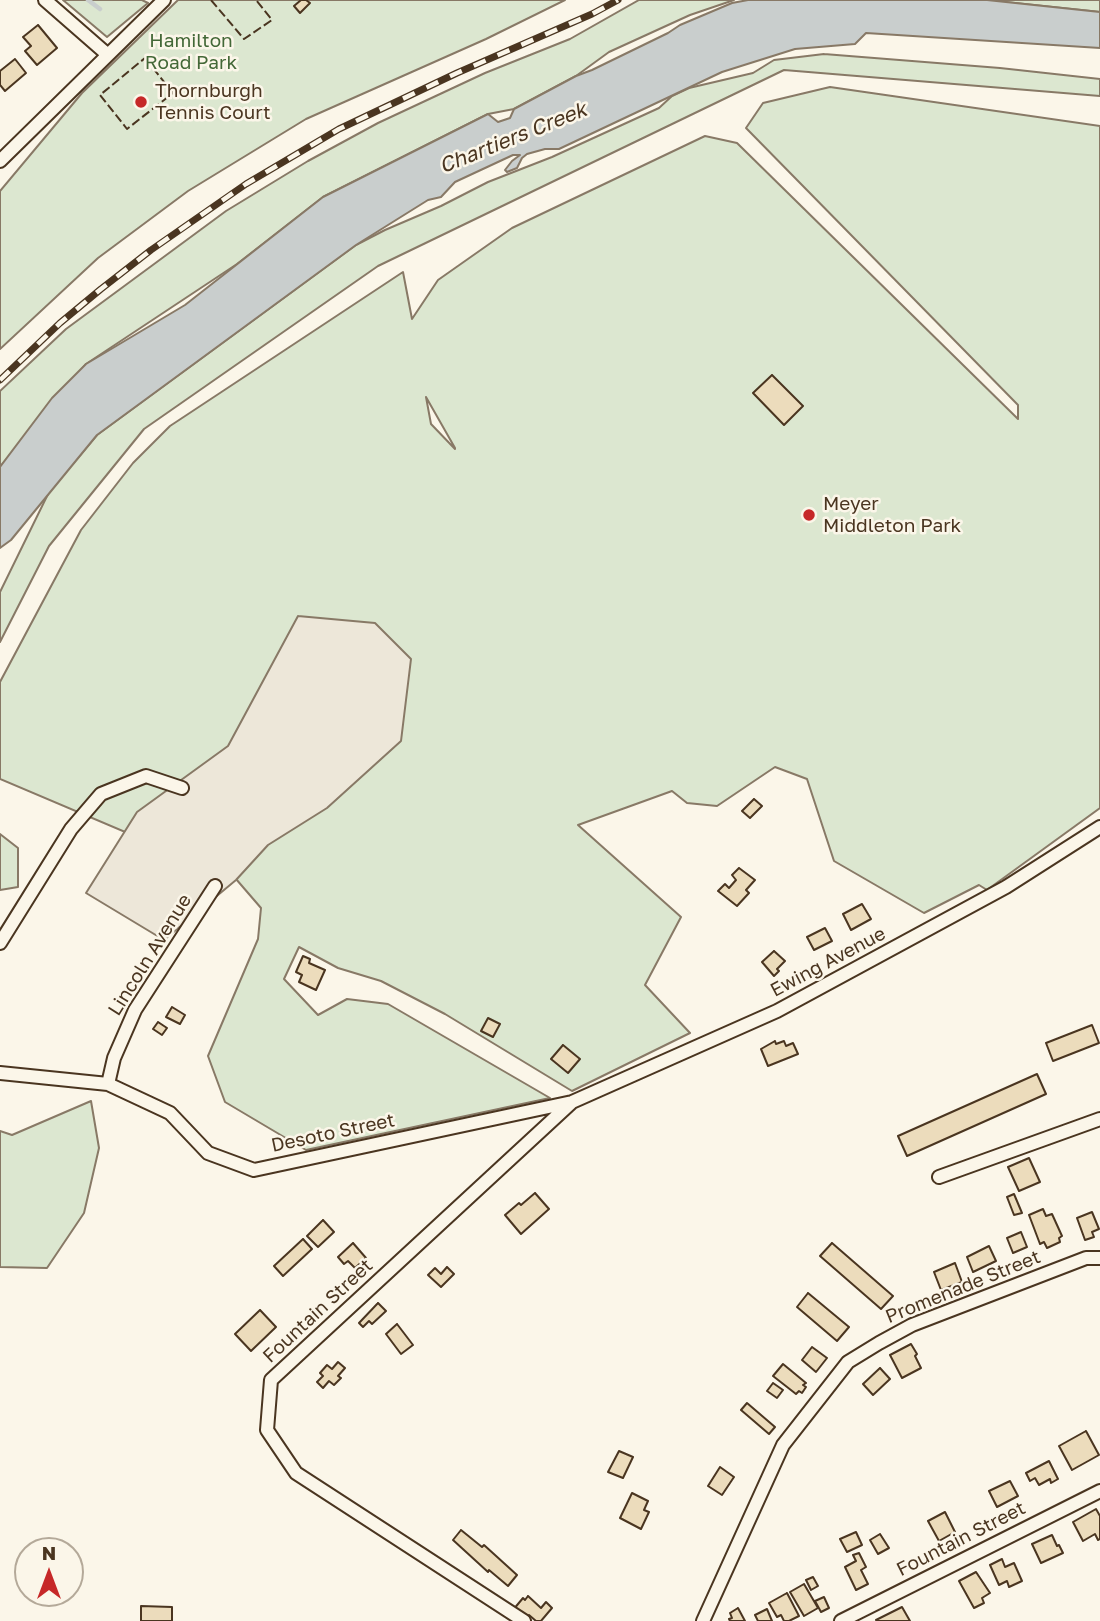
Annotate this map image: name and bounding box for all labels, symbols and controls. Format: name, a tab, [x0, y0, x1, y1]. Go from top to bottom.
park label: Hamilton Road Park	[145, 30, 237, 74]
place label: Thornburgh Tennis Court	[155, 80, 271, 124]
marker: Thornburgh Tennis Court	[133, 94, 149, 110]
water label: Chartiers Creek	[436, 97, 590, 179]
place label: Meyer Middleton Park	[823, 493, 961, 537]
marker: Meyer Middleton Park	[801, 507, 817, 523]
street label: Lincoln Avenue	[104, 890, 196, 1020]
street label: Ewing Avenue	[767, 922, 889, 1002]
street label: Desoto Street	[269, 1109, 397, 1157]
street label: Promenade Street	[882, 1246, 1044, 1328]
street label: Fountain Street	[258, 1254, 378, 1368]
street label: Fountain Street	[893, 1497, 1029, 1581]
north arrow	[14, 1537, 84, 1607]
text: N	[42, 1541, 56, 1564]

